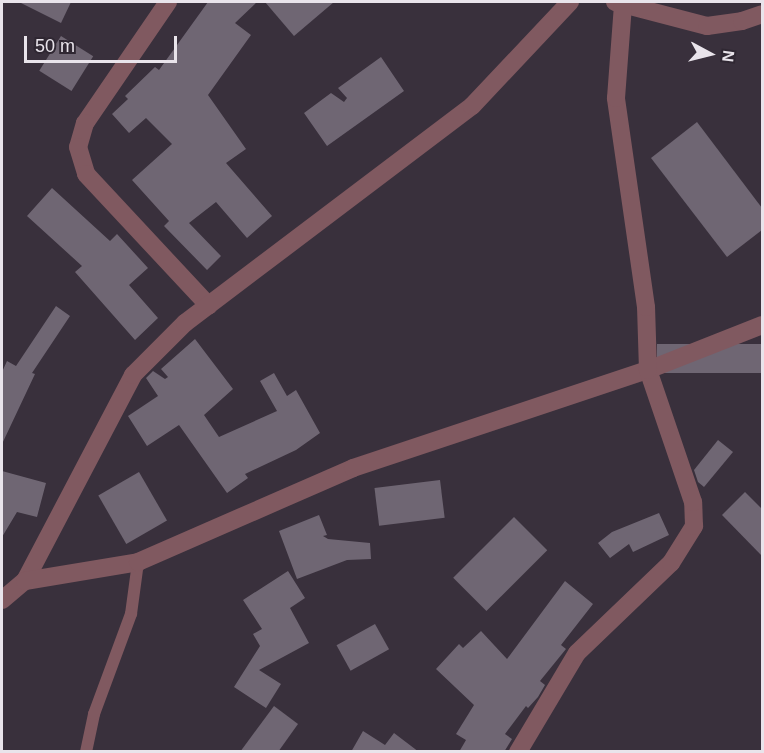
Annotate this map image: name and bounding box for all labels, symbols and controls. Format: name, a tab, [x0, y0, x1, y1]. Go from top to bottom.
scale bar	[27, 24, 180, 62]
north arrow	[680, 24, 740, 84]
text: 50 m	[35, 36, 75, 56]
text: N	[719, 49, 738, 63]

